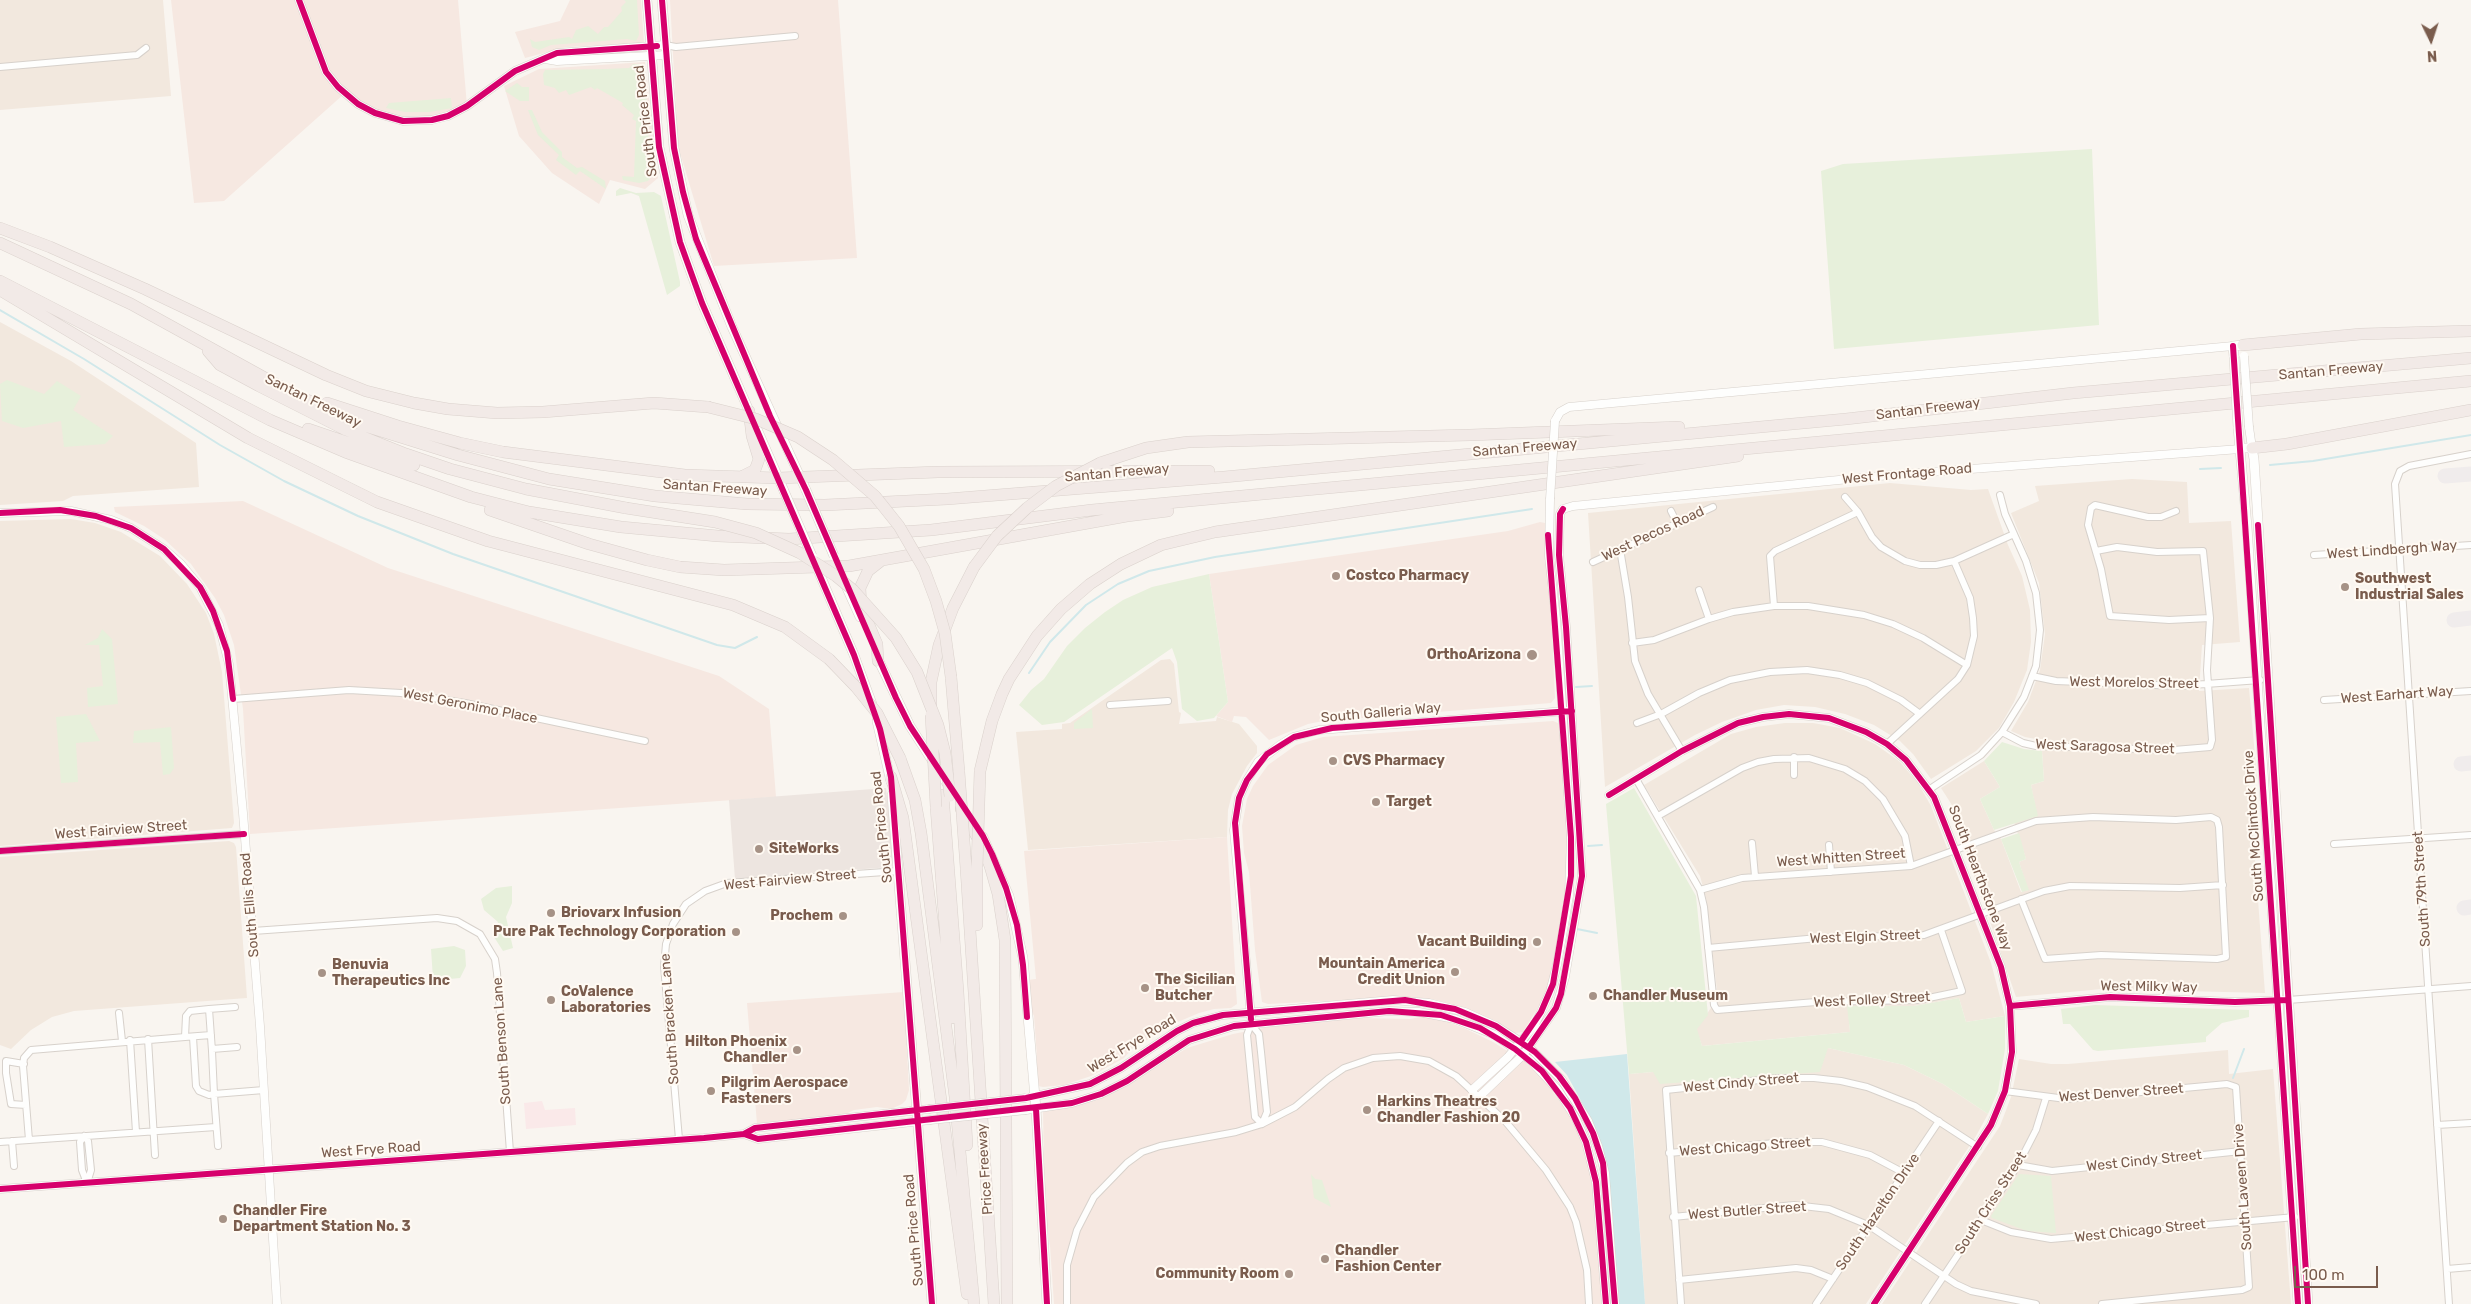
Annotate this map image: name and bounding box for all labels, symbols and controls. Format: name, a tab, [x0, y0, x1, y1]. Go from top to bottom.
north arrow	[2406, 15, 2456, 65]
text: N	[2426, 47, 2438, 64]
street label: South Price Road	[631, 64, 661, 178]
street label: Santan Freeway	[2278, 358, 2384, 384]
street label: Santan Freeway	[262, 370, 364, 432]
street label: Santan Freeway	[1875, 394, 1981, 424]
street label: Santan Freeway	[1472, 435, 1578, 461]
street label: Santan Freeway	[1064, 460, 1170, 486]
street label: West Frontage Road	[1841, 460, 1973, 488]
street label: Santan Freeway	[662, 476, 768, 500]
street label: West Pecos Road	[1599, 503, 1707, 565]
street label: West Lindbergh Way	[2326, 537, 2458, 563]
place label: Costco Pharmacy	[1346, 568, 1469, 584]
marker: Costco Pharmacy	[1330, 570, 1342, 582]
place label: Southwest Industrial Sales	[2355, 571, 2464, 604]
marker: Southwest Industrial Sales	[2339, 581, 2351, 593]
place label: OrthoArizona	[1427, 647, 1521, 663]
marker: OrthoArizona	[1525, 648, 1539, 662]
street label: West Morelos Street	[2069, 673, 2199, 693]
street label: West Earhart Way	[2340, 683, 2454, 707]
street label: West Geronimo Place	[401, 685, 539, 727]
street label: South Galleria Way	[1320, 699, 1442, 727]
street label: West Saragosa Street	[2035, 736, 2175, 758]
street label: South McClintock Drive	[2240, 750, 2268, 902]
place label: CVS Pharmacy	[1343, 753, 1445, 769]
marker: CVS Pharmacy	[1327, 755, 1339, 767]
street label: South Price Road	[868, 770, 896, 884]
place label: Target	[1386, 794, 1432, 810]
marker: Target	[1370, 796, 1382, 808]
street label: South Hearthstone Way	[1945, 803, 2015, 953]
street label: West Fairview Street	[54, 817, 188, 843]
street label: South 79th Street	[2410, 831, 2434, 947]
place label: SiteWorks	[769, 841, 839, 857]
marker: SiteWorks	[753, 843, 765, 855]
street label: West Whitten Street	[1776, 845, 1906, 871]
street label: South Ellis Road	[237, 852, 263, 958]
street label: West Fairview Street	[723, 866, 857, 894]
place label: Briovarx Infusion	[561, 905, 681, 921]
marker: Briovarx Infusion	[545, 907, 557, 919]
place label: Prochem	[770, 908, 833, 924]
marker: Prochem	[837, 910, 849, 922]
place label: Pure Pak Technology Corporation	[493, 924, 726, 940]
marker: Pure Pak Technology Corporation	[730, 926, 742, 938]
street label: West Elgin Street	[1809, 927, 1921, 947]
place label: Vacant Building	[1417, 934, 1527, 950]
marker: Vacant Building	[1531, 936, 1543, 948]
street label: South Bracken Lane	[657, 953, 683, 1085]
place label: Mountain America Credit Union	[1318, 956, 1445, 989]
place label: Benuvia Therapeutics Inc	[332, 957, 450, 990]
marker: Mountain America Credit Union	[1449, 966, 1461, 978]
marker: Benuvia Therapeutics Inc	[316, 967, 328, 979]
place label: The Sicilian Butcher	[1155, 972, 1235, 1004]
street label: South Benson Lane	[489, 977, 515, 1105]
street label: West Milky Way	[2100, 978, 2198, 996]
marker: The Sicilian Butcher	[1139, 982, 1151, 994]
place label: CoValence Laboratories	[561, 984, 651, 1016]
place label: Chandler Museum	[1603, 988, 1728, 1004]
street label: West Folley Street	[1813, 989, 1931, 1011]
marker: Chandler Museum	[1587, 990, 1599, 1002]
marker: CoValence Laboratories	[545, 994, 557, 1006]
street label: West Frye Road	[1085, 1011, 1179, 1077]
place label: Hilton Phoenix Chandler	[685, 1034, 787, 1066]
marker: Hilton Phoenix Chandler	[791, 1044, 803, 1056]
street label: West Cindy Street	[1683, 1070, 1799, 1096]
place label: Pilgrim Aerospace Fasteners	[721, 1075, 848, 1108]
street label: West Denver Street	[2058, 1080, 2184, 1106]
marker: Pilgrim Aerospace Fasteners	[705, 1085, 717, 1097]
place label: Harkins Theatres Chandler Fashion 20	[1377, 1094, 1520, 1126]
marker: Harkins Theatres Chandler Fashion 20	[1361, 1104, 1373, 1116]
street label: Price Freeway	[973, 1123, 997, 1215]
street label: South Laveen Drive	[2230, 1123, 2256, 1251]
street label: West Chicago Street	[1679, 1134, 1811, 1160]
street label: West Frye Road	[321, 1138, 421, 1162]
street label: West Cindy Street	[2085, 1147, 2203, 1175]
street label: South Criss Street	[1952, 1149, 2030, 1257]
street label: South Hazelton Drive	[1833, 1150, 1923, 1274]
street label: South Price Road	[901, 1173, 927, 1287]
street label: West Butler Street	[1687, 1198, 1807, 1224]
place label: Chandler Fire Department Station No. 3	[233, 1203, 411, 1236]
marker: Chandler Fire Department Station No. 3	[217, 1213, 229, 1225]
street label: West Chicago Street	[2074, 1216, 2206, 1246]
place label: Chandler Fashion Center	[1335, 1243, 1441, 1276]
marker: Chandler Fashion Center	[1319, 1253, 1331, 1265]
scale bar	[2296, 1256, 2380, 1288]
place label: Community Room	[1156, 1266, 1279, 1282]
text: 100 m	[2302, 1266, 2344, 1284]
marker: Community Room	[1283, 1268, 1295, 1280]

